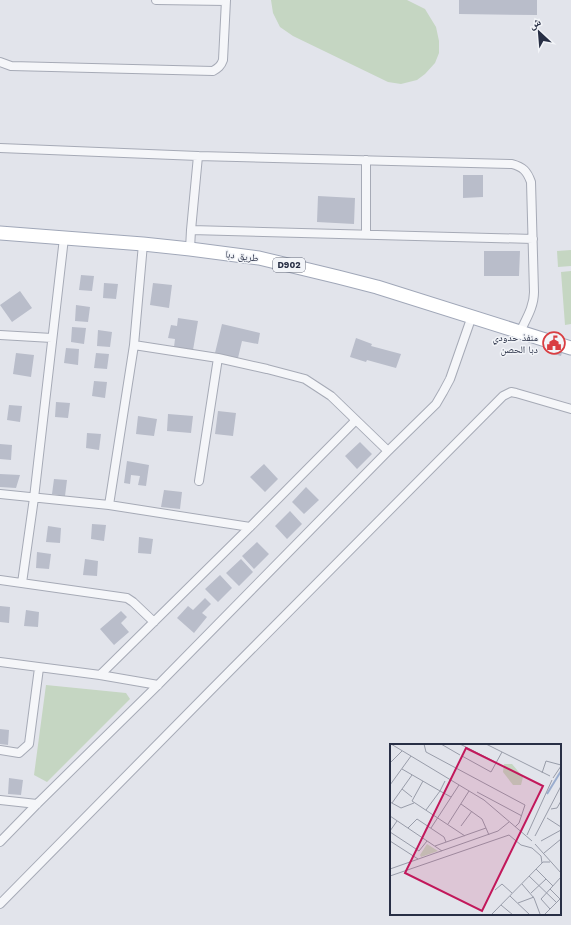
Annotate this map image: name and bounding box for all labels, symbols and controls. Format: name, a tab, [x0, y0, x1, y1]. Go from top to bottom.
north arrow	[519, 12, 559, 52]
text: ش	[527, 15, 544, 33]
street label: طريق دبا	[225, 248, 260, 265]
road number: D902	[273, 258, 305, 272]
public building icon: منفذ حدودي دبا الحصن	[541, 330, 567, 356]
place label: منفذ حدودي دبا الحصن	[492, 332, 538, 356]
inset map	[390, 744, 561, 915]

